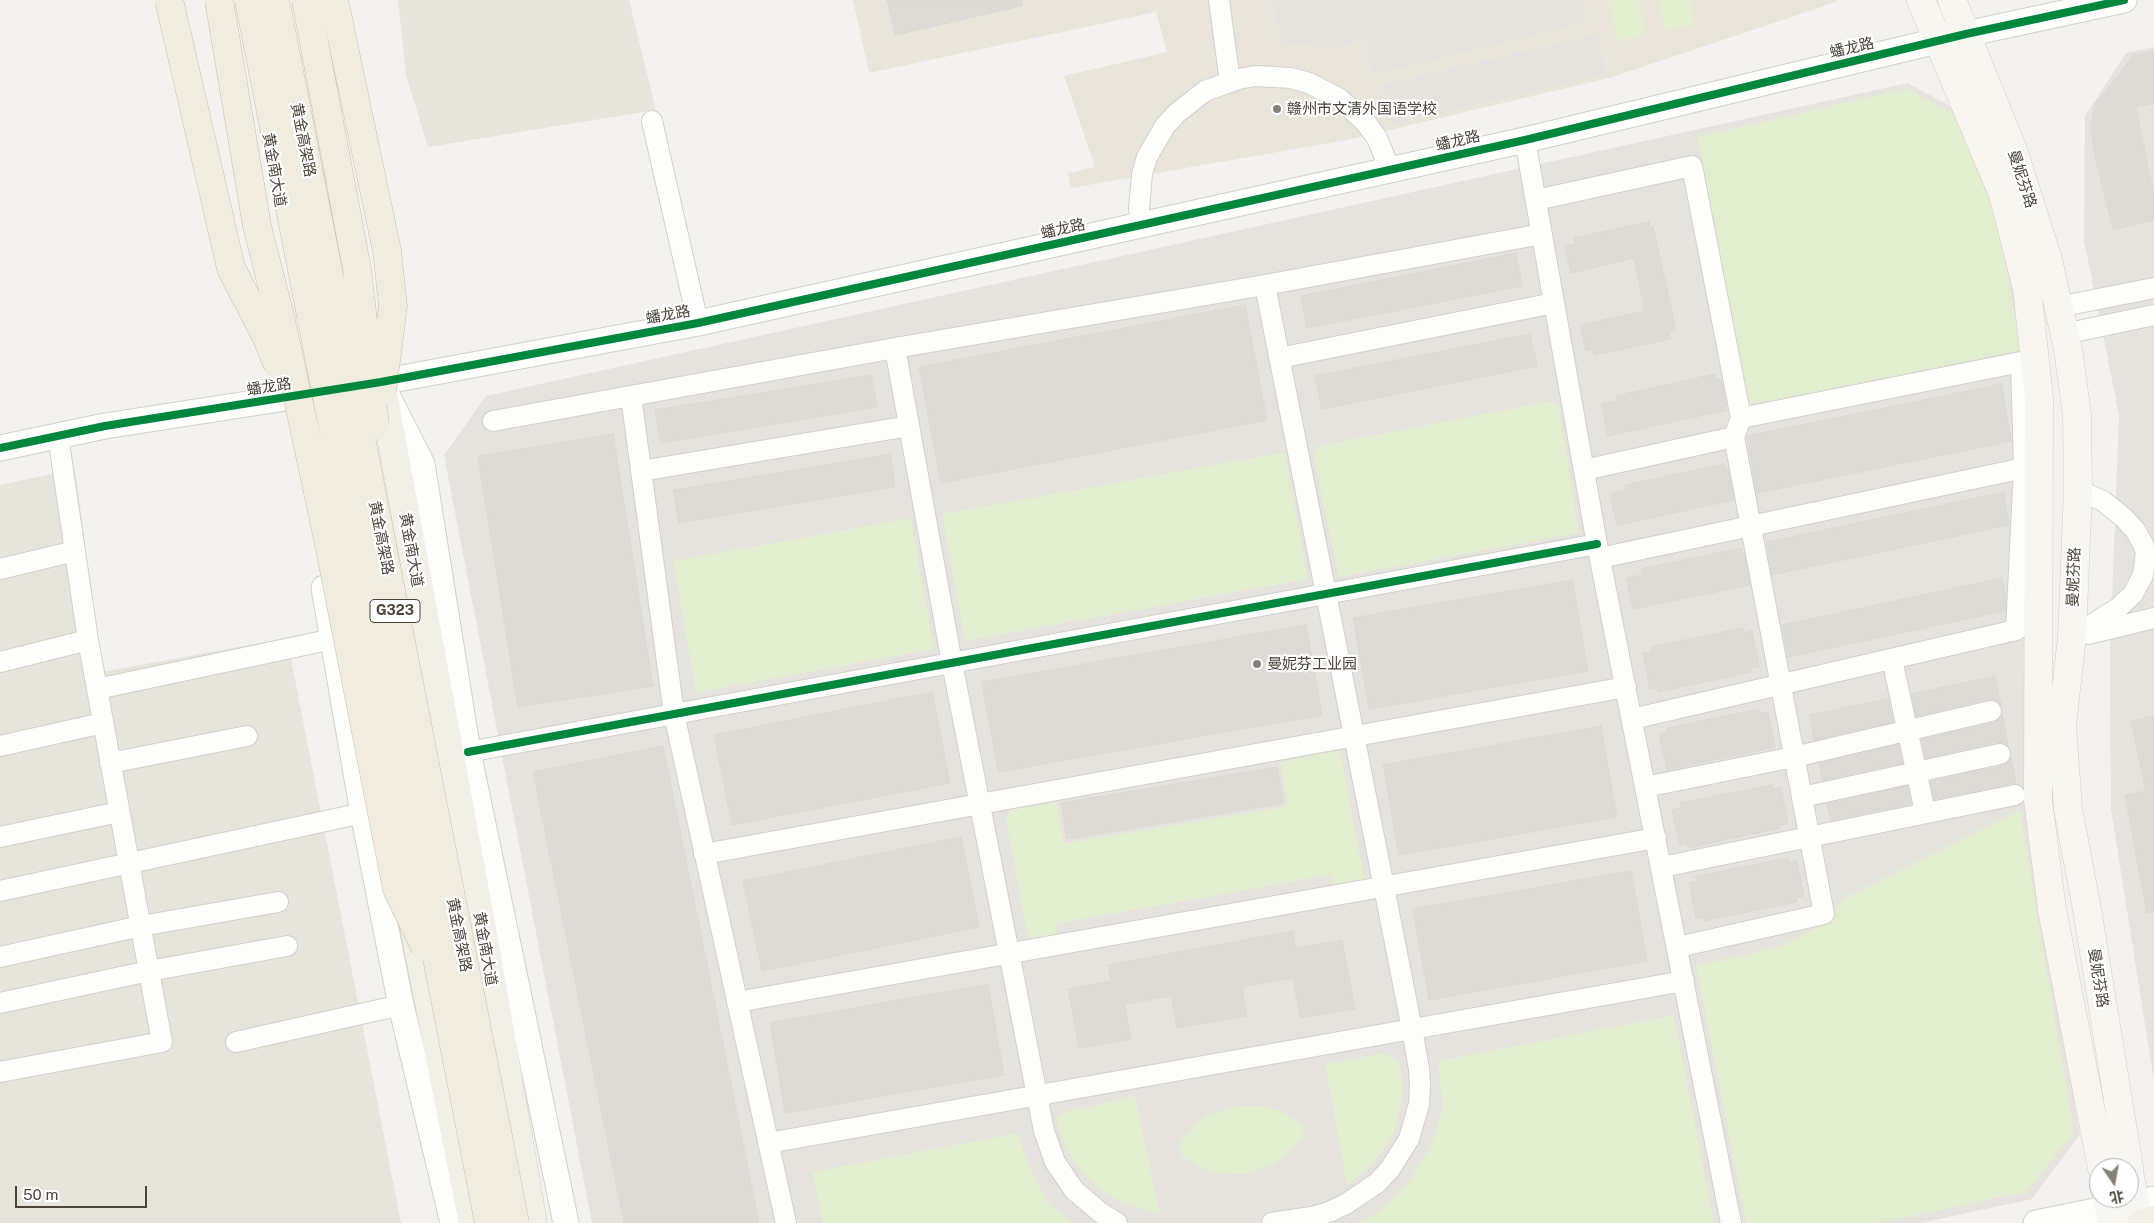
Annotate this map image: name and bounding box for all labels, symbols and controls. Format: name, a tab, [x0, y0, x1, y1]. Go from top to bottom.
street label: 蟠龙路	[1828, 34, 1876, 62]
place label: 赣州市文清外国语学校	[1287, 100, 1437, 118]
street label: 黄金高架路	[287, 101, 319, 179]
marker: 赣州市文清外国语学校	[1271, 103, 1283, 115]
street label: 蟠龙路	[1434, 127, 1482, 155]
street label: 黄金南大道	[259, 132, 289, 208]
street label: 曼妮芬路	[2004, 148, 2040, 210]
street label: 蟠龙路	[1039, 216, 1087, 242]
street label: 蟠龙路	[644, 302, 692, 328]
street label: 蟠龙路	[245, 375, 293, 399]
street label: 黄金高架路	[365, 499, 397, 577]
street label: 黄金南大道	[396, 512, 426, 588]
street label: 曼妮芬路	[2064, 547, 2084, 607]
road number: G323	[370, 600, 420, 622]
place label: 曼妮芬工业园	[1267, 655, 1357, 673]
marker: 曼妮芬工业园	[1251, 658, 1263, 670]
street label: 黄金高架路	[443, 896, 475, 974]
street label: 黄金南大道	[470, 911, 500, 987]
street label: 曼妮芬路	[2084, 947, 2112, 1009]
north arrow	[2089, 1158, 2139, 1208]
scale bar	[18, 1176, 150, 1208]
text: 50 m	[23, 1186, 58, 1203]
text: 北	[2108, 1187, 2125, 1206]

